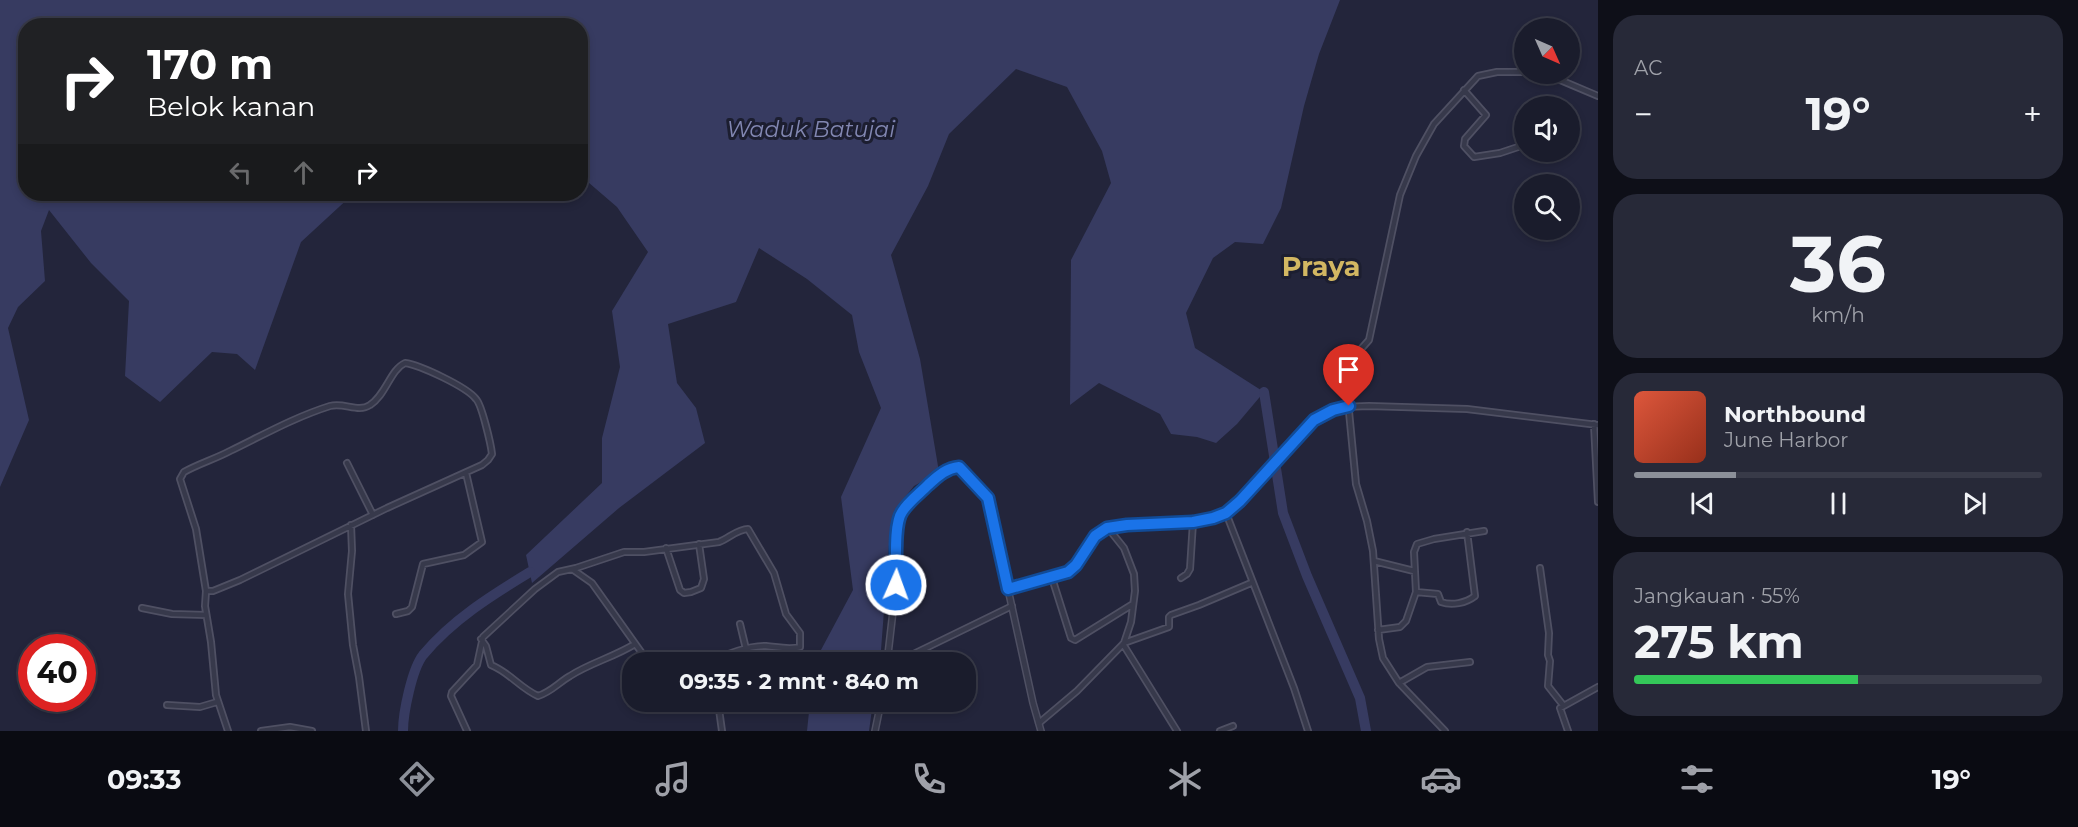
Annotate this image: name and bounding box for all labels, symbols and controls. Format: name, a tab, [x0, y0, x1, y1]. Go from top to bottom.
north arrow	[1514, 18, 1580, 84]
map controls	[1514, 18, 1580, 240]
text: 170 m	[147, 38, 273, 90]
icon: right	[48, 42, 126, 120]
text: AC	[1634, 56, 1662, 80]
text: 19°	[1805, 86, 1871, 141]
text: Belok kanan	[147, 90, 315, 123]
text: −	[1634, 94, 1653, 134]
text: +	[2023, 94, 2042, 134]
button: sound	[1514, 96, 1580, 162]
water label: Waduk Batujai	[727, 116, 895, 143]
icon: left	[224, 156, 257, 189]
icon: ahead	[287, 156, 320, 189]
icon: right	[350, 156, 383, 189]
button: search	[1514, 174, 1580, 240]
text: 36	[1790, 216, 1886, 312]
district label: Praya	[1282, 250, 1360, 283]
text: km/h	[1811, 303, 1865, 327]
pin	[1323, 344, 1374, 406]
icon: arrive	[1332, 353, 1365, 386]
text: Northbound	[1724, 401, 1866, 428]
text: June Harbor	[1724, 428, 1848, 452]
icon: previous	[1686, 487, 1719, 520]
icon: pause	[1822, 487, 1855, 520]
icon: next	[1958, 487, 1991, 520]
position arrow	[864, 553, 928, 617]
text: Jangkauan · 55%	[1634, 584, 1800, 608]
text: 275 km	[1634, 614, 1804, 669]
speed limit sign: 40	[18, 634, 96, 712]
text: 09:35 · 2 mnt · 840 m	[679, 668, 919, 695]
icon: directions	[396, 758, 438, 800]
icon: music	[652, 758, 694, 800]
icon: phone	[908, 758, 950, 800]
icon: climate	[1164, 758, 1206, 800]
icon: car	[1420, 758, 1462, 800]
icon: filters	[1676, 758, 1718, 800]
text: 09:33	[107, 763, 181, 796]
text: 19°	[1932, 763, 1971, 796]

